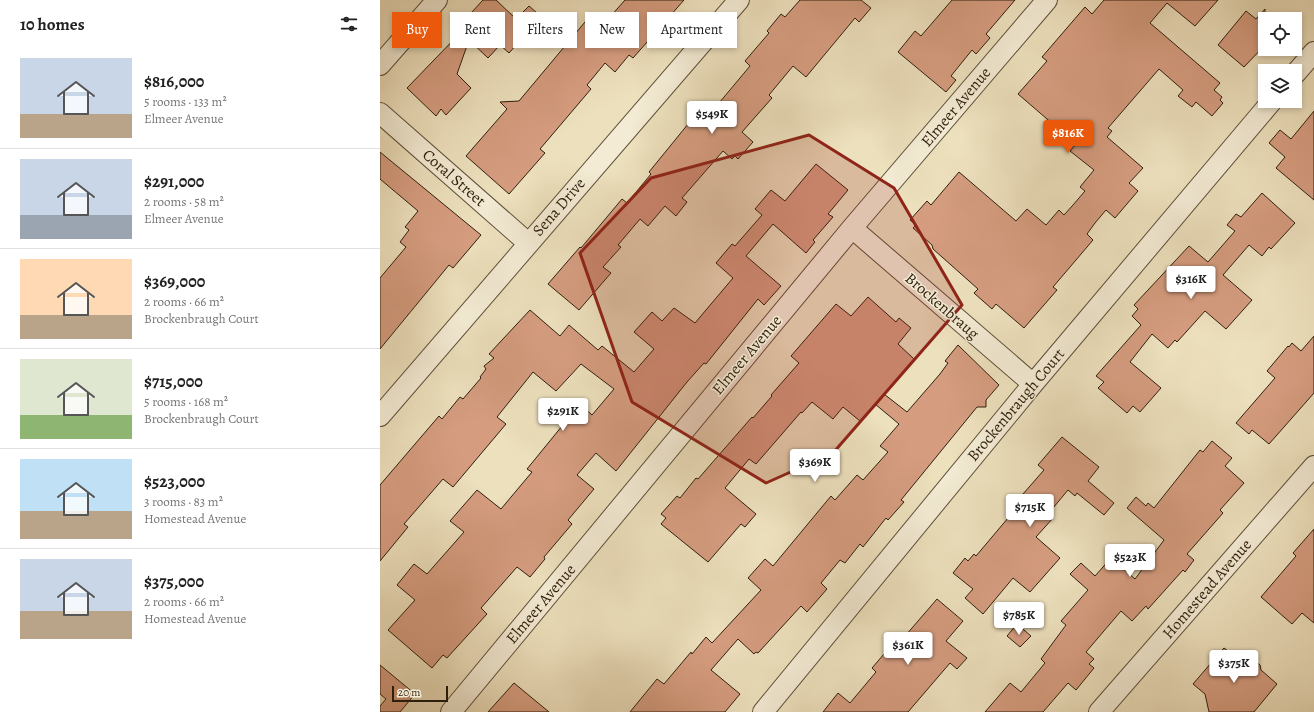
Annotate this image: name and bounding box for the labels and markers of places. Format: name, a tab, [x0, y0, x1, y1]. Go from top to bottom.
pin: $549K	[684, 101, 740, 135]
pin: $816K	[1040, 120, 1096, 154]
pin: $316K	[1163, 266, 1219, 300]
pin: $291K	[535, 398, 591, 432]
pin: $369K	[787, 449, 843, 483]
pin: $715K	[1002, 494, 1058, 528]
pin: $523K	[1102, 544, 1158, 578]
pin: $785K	[991, 602, 1047, 636]
pin: $361K	[880, 632, 936, 666]
pin: $375K	[1206, 650, 1262, 684]

